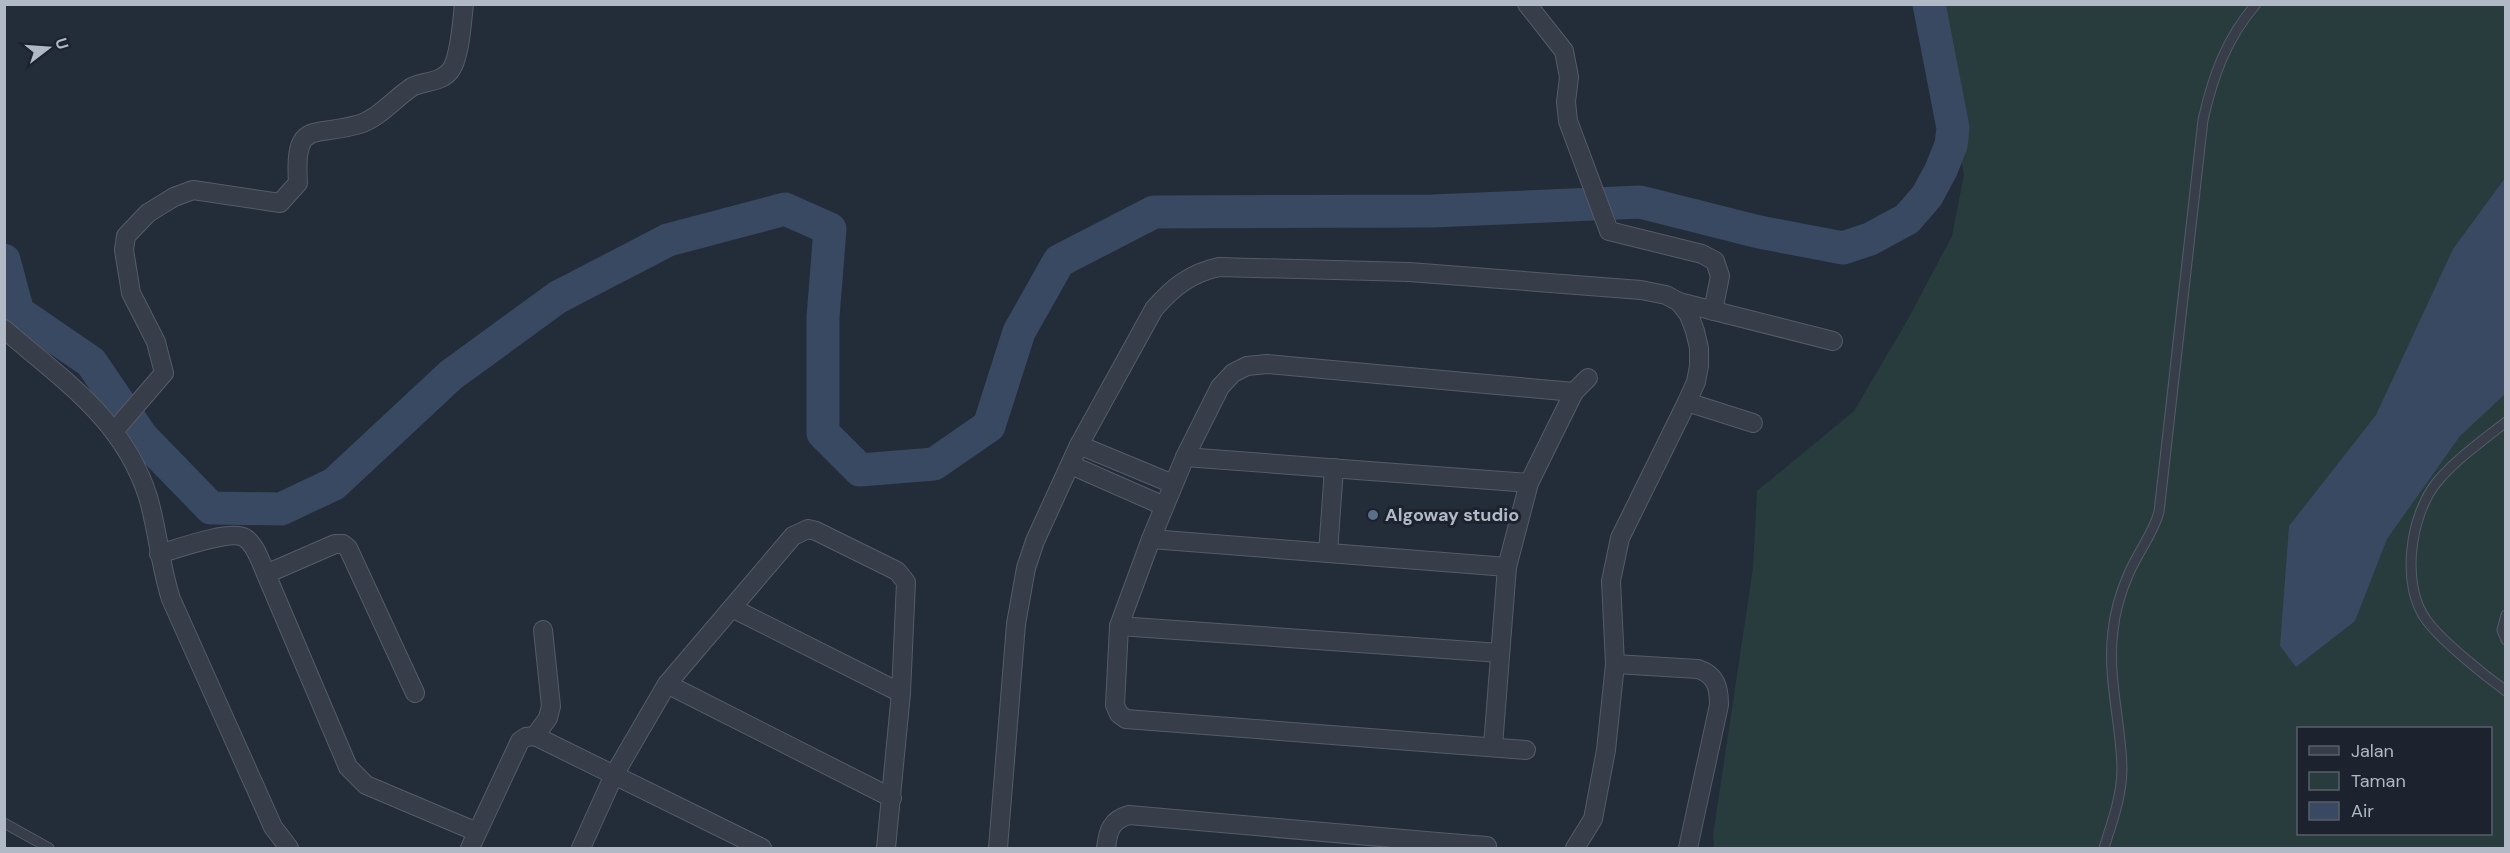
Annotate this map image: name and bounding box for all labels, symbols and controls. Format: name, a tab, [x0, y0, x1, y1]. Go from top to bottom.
north arrow	[18, 18, 78, 78]
text: U	[50, 35, 74, 52]
place label: Algoway studio	[1385, 503, 1519, 527]
marker: Algoway studio	[1366, 508, 1380, 522]
legend	[2297, 727, 2492, 835]
text: Jalan	[2351, 739, 2394, 763]
text: Taman	[2351, 769, 2406, 793]
text: Air	[2351, 799, 2374, 823]

